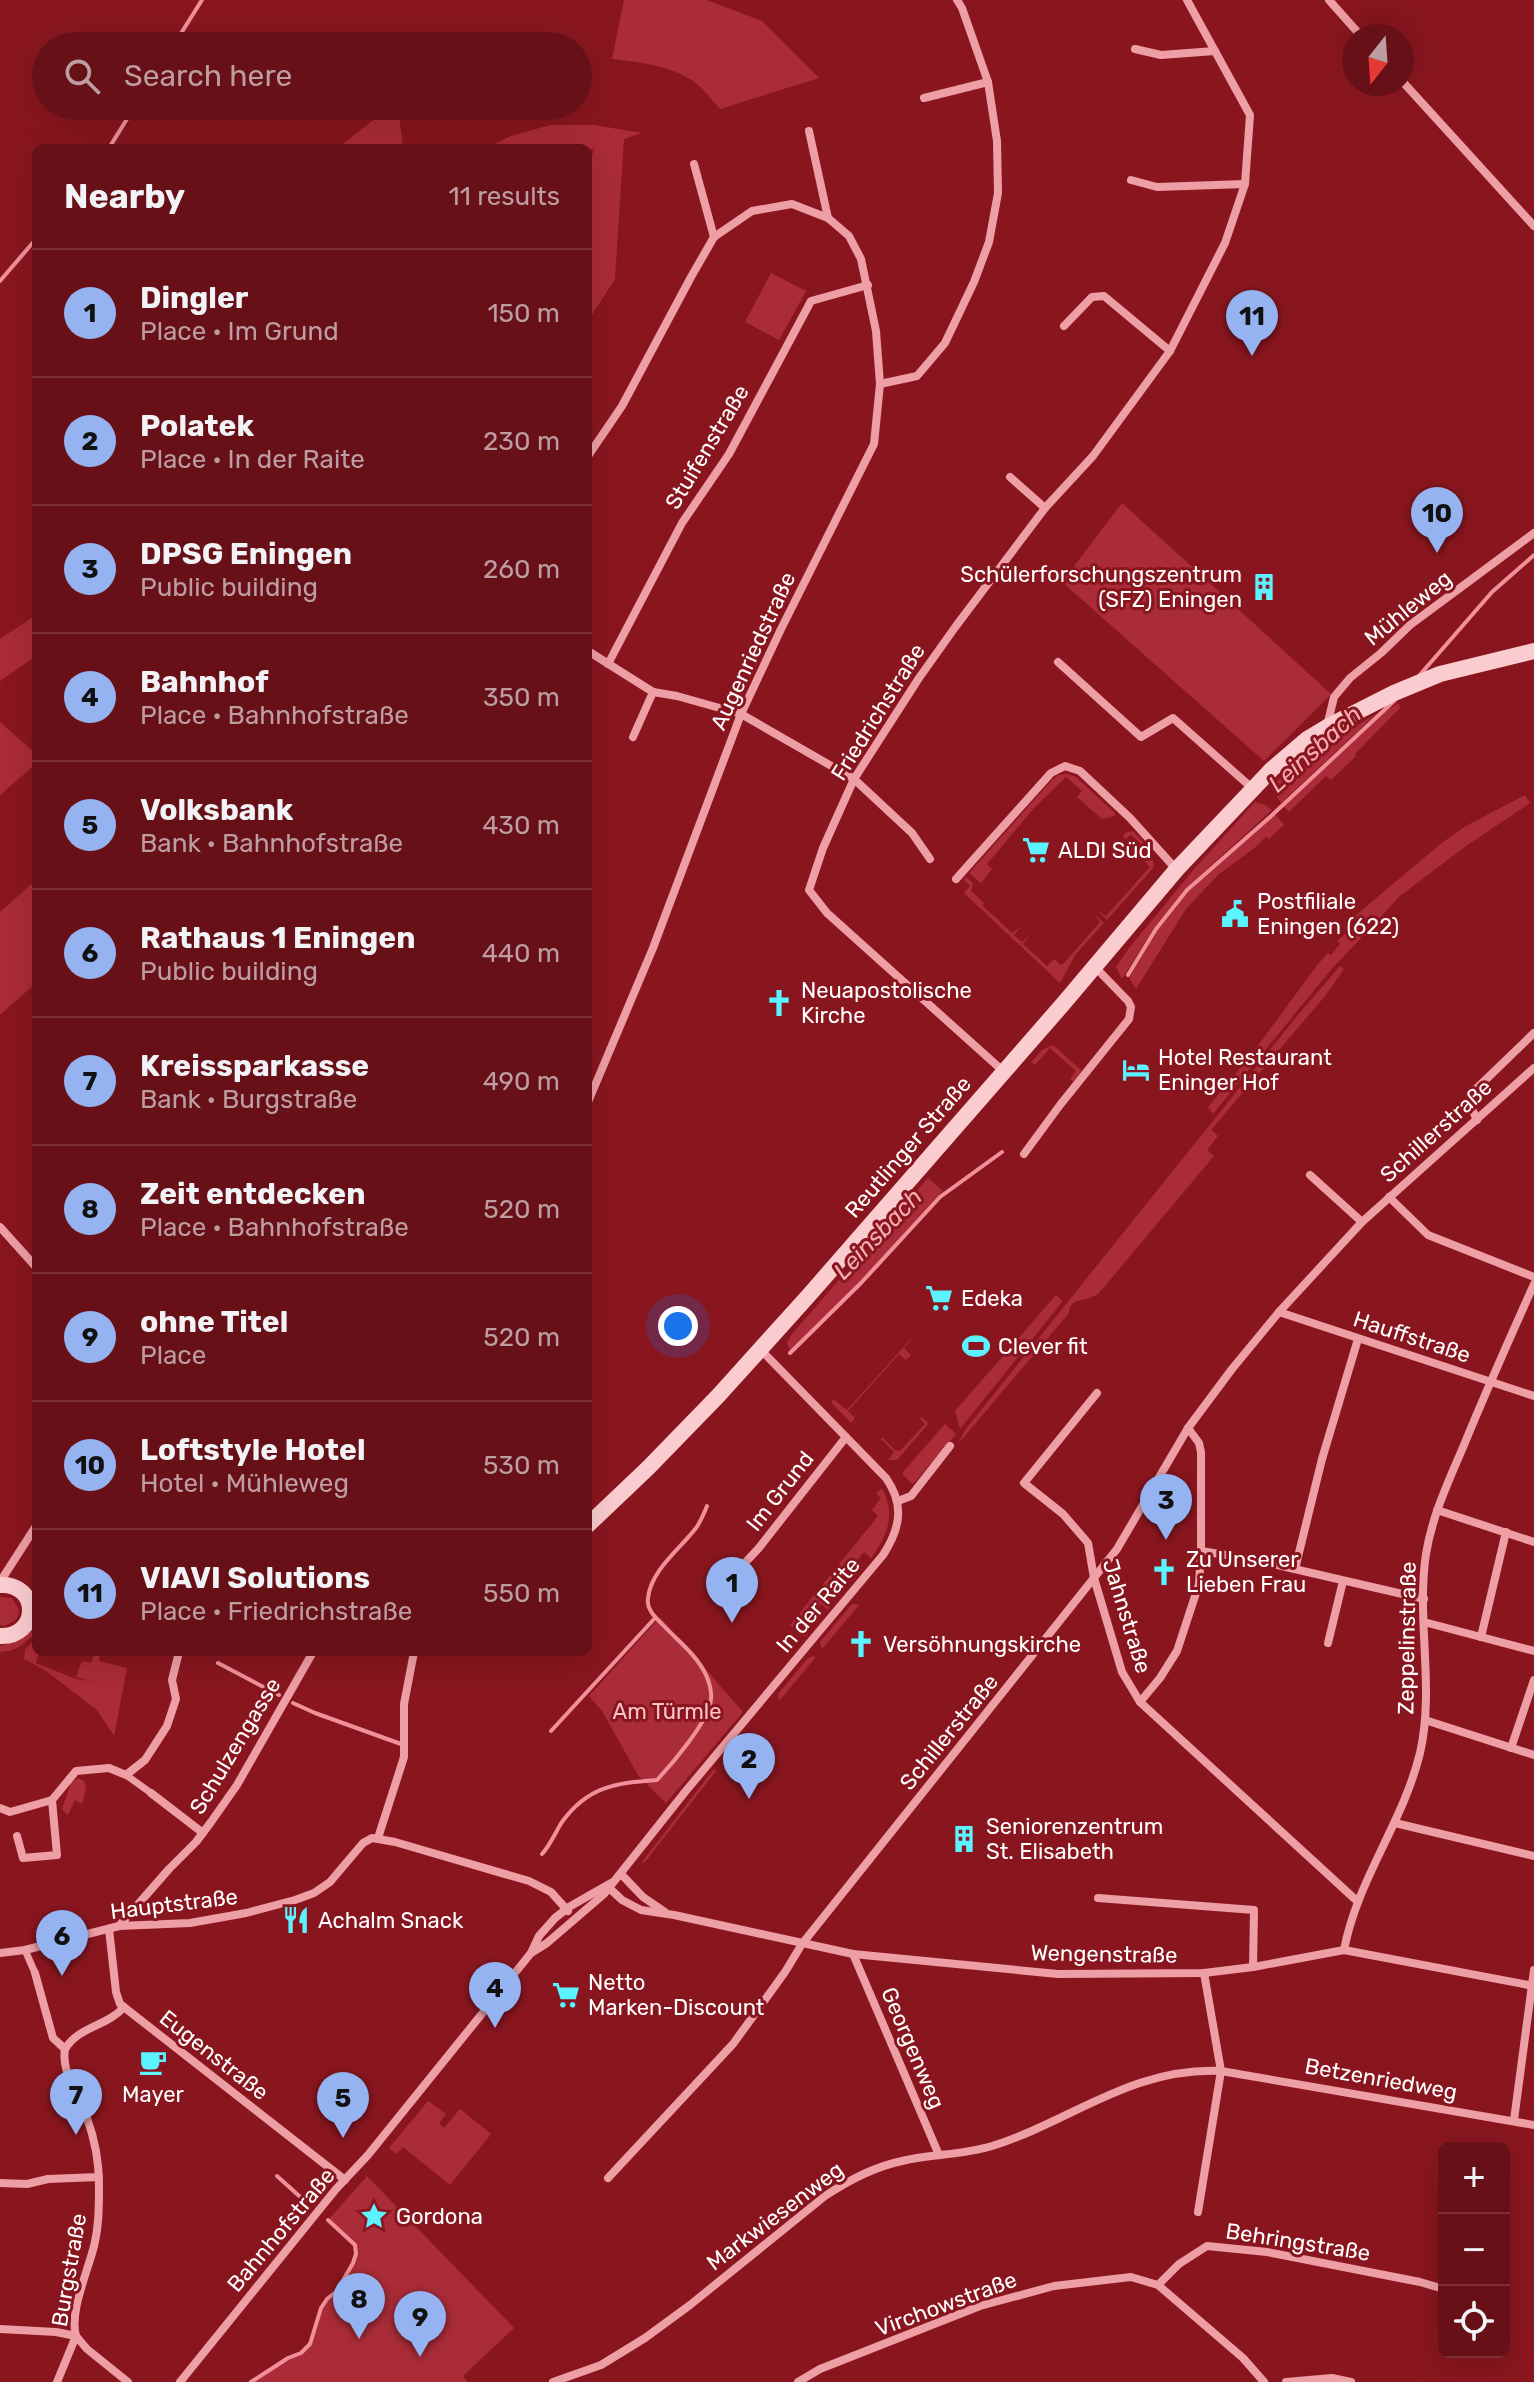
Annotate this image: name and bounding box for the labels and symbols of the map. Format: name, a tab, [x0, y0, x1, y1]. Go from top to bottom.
north arrow	[1342, 24, 1414, 96]
pin: 11	[1226, 290, 1278, 356]
street label: Stuifenstraße	[659, 380, 755, 514]
pin: 10	[1411, 487, 1463, 553]
place label: Schülerforschungszentrum (SFZ) Eningen	[960, 561, 1242, 613]
street label: Mühleweg	[1359, 565, 1457, 651]
street label: Augenriedstraße	[705, 568, 801, 734]
building icon: Schülerforschungszentrum (SFZ) Eningen	[1249, 572, 1279, 602]
street label: Friedrichstraße	[825, 639, 931, 785]
water label: Leinsbach	[1263, 700, 1367, 798]
supermarket icon: ALDI Süd	[1021, 835, 1051, 865]
place label: ALDI Süd	[1058, 837, 1152, 864]
place label: Postfiliale Eningen (622)	[1257, 888, 1399, 940]
public building icon: Postfiliale Eningen (622)	[1220, 899, 1250, 929]
place label: Neuapostolische Kirche	[801, 977, 972, 1029]
church icon: Neuapostolische Kirche	[764, 988, 794, 1018]
place label: Hotel Restaurant Eninger Hof	[1158, 1044, 1332, 1096]
hotel icon: Hotel Restaurant Eninger Hof	[1121, 1055, 1151, 1085]
street label: Reutlinger Straße	[839, 1071, 977, 1223]
street label: Schillerstraße	[1374, 1074, 1498, 1188]
water label: Leinsbach	[828, 1183, 928, 1285]
supermarket icon: Edeka	[924, 1283, 954, 1313]
place label: Edeka	[961, 1285, 1023, 1312]
street label: Hauffstraße	[1350, 1305, 1474, 1369]
your location	[658, 1306, 698, 1346]
sports icon: Clever fit	[961, 1331, 991, 1361]
place label: Clever fit	[998, 1333, 1088, 1360]
street label: Im Grund	[740, 1446, 820, 1536]
pin: 3	[1140, 1474, 1192, 1540]
place label: Zu Unserer Lieben Frau	[1186, 1546, 1306, 1598]
street label: In der Raite	[770, 1552, 866, 1658]
street label: Jahnstraße	[1097, 1556, 1157, 1676]
pin: 1	[706, 1557, 758, 1623]
church icon: Zu Unserer Lieben Frau	[1149, 1557, 1179, 1587]
street label: Zeppelinstraße	[1392, 1561, 1422, 1715]
church icon: Versöhnungskirche	[846, 1629, 876, 1659]
place label: Versöhnungskirche	[883, 1631, 1081, 1658]
street label: Schillerstraße	[894, 1669, 1004, 1795]
street label: Schulzengasse	[184, 1673, 286, 1819]
park label: Am Türmle	[613, 1698, 721, 1725]
pin: 2	[723, 1733, 775, 1799]
place label: Seniorenzentrum St. Elisabeth	[986, 1813, 1163, 1865]
building icon: Seniorenzentrum St. Elisabeth	[949, 1824, 979, 1854]
street label: Hauptstraße	[109, 1883, 239, 1925]
restaurant icon: Achalm Snack	[281, 1905, 311, 1935]
place label: Achalm Snack	[318, 1907, 464, 1934]
pin: 6	[36, 1910, 88, 1976]
street label: Wengenstraße	[1030, 1939, 1178, 1969]
pin: 4	[469, 1962, 521, 2028]
place label: Netto Marken-Discount	[588, 1969, 765, 2021]
supermarket icon: Netto Marken-Discount	[551, 1980, 581, 2010]
street label: Georgenweg	[875, 1983, 951, 2113]
street label: Eugenstraße	[154, 2004, 274, 2106]
cafe icon: Mayer	[138, 2047, 168, 2077]
street label: Betzenriedweg	[1303, 2052, 1459, 2106]
pin: 7	[50, 2069, 102, 2135]
pin: 5	[317, 2072, 369, 2138]
place label: Mayer	[122, 2081, 185, 2108]
street label: Markwiesenweg	[701, 2156, 849, 2276]
street label: Bahnhofstraße	[221, 2163, 341, 2297]
place icon: Gordona	[359, 2201, 389, 2231]
place label: Gordona	[396, 2203, 483, 2230]
street label: Burgstraße	[46, 2211, 92, 2329]
street label: Behringstraße	[1224, 2217, 1372, 2267]
street label: Virchowstraße	[872, 2266, 1020, 2342]
pin: 8	[333, 2273, 385, 2339]
pin: 9	[394, 2291, 446, 2357]

